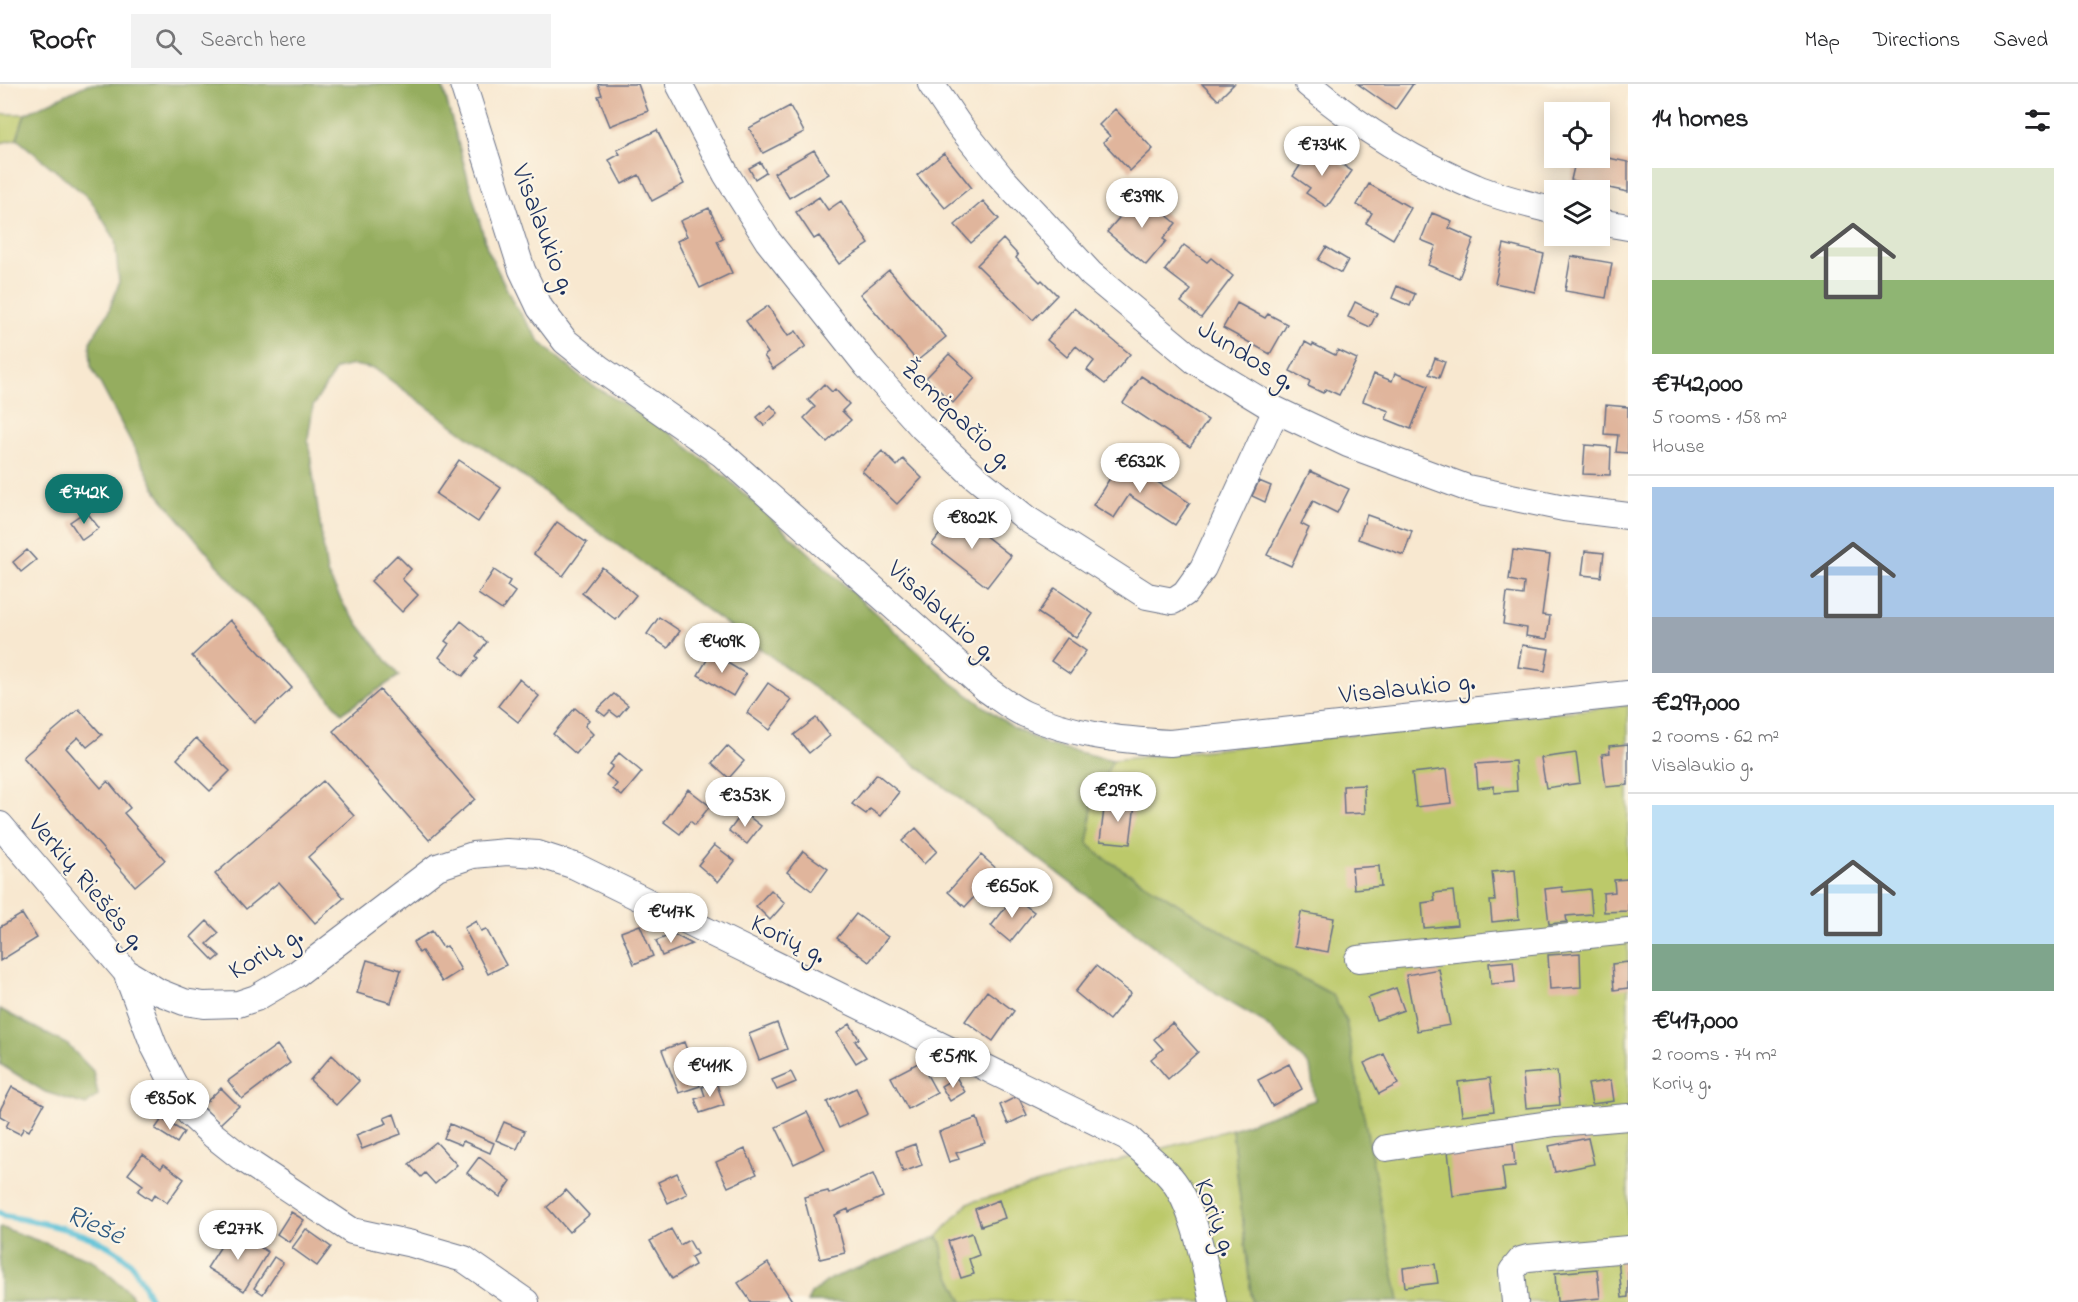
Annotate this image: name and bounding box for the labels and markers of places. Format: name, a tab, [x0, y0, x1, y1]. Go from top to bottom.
pin: €734K	[1280, 126, 1364, 177]
pin: €399K	[1100, 178, 1184, 229]
pin: €632K	[1098, 443, 1182, 494]
pin: €742K	[42, 474, 126, 525]
pin: €802K	[930, 499, 1014, 550]
pin: €409K	[680, 623, 764, 674]
pin: €297K	[1076, 772, 1160, 823]
pin: €353K	[703, 777, 787, 828]
pin: €650K	[970, 868, 1054, 919]
pin: €417K	[629, 893, 713, 944]
pin: €519K	[911, 1038, 995, 1089]
pin: €411K	[668, 1047, 752, 1098]
pin: €850K	[128, 1080, 212, 1131]
pin: €277K	[196, 1210, 280, 1261]

